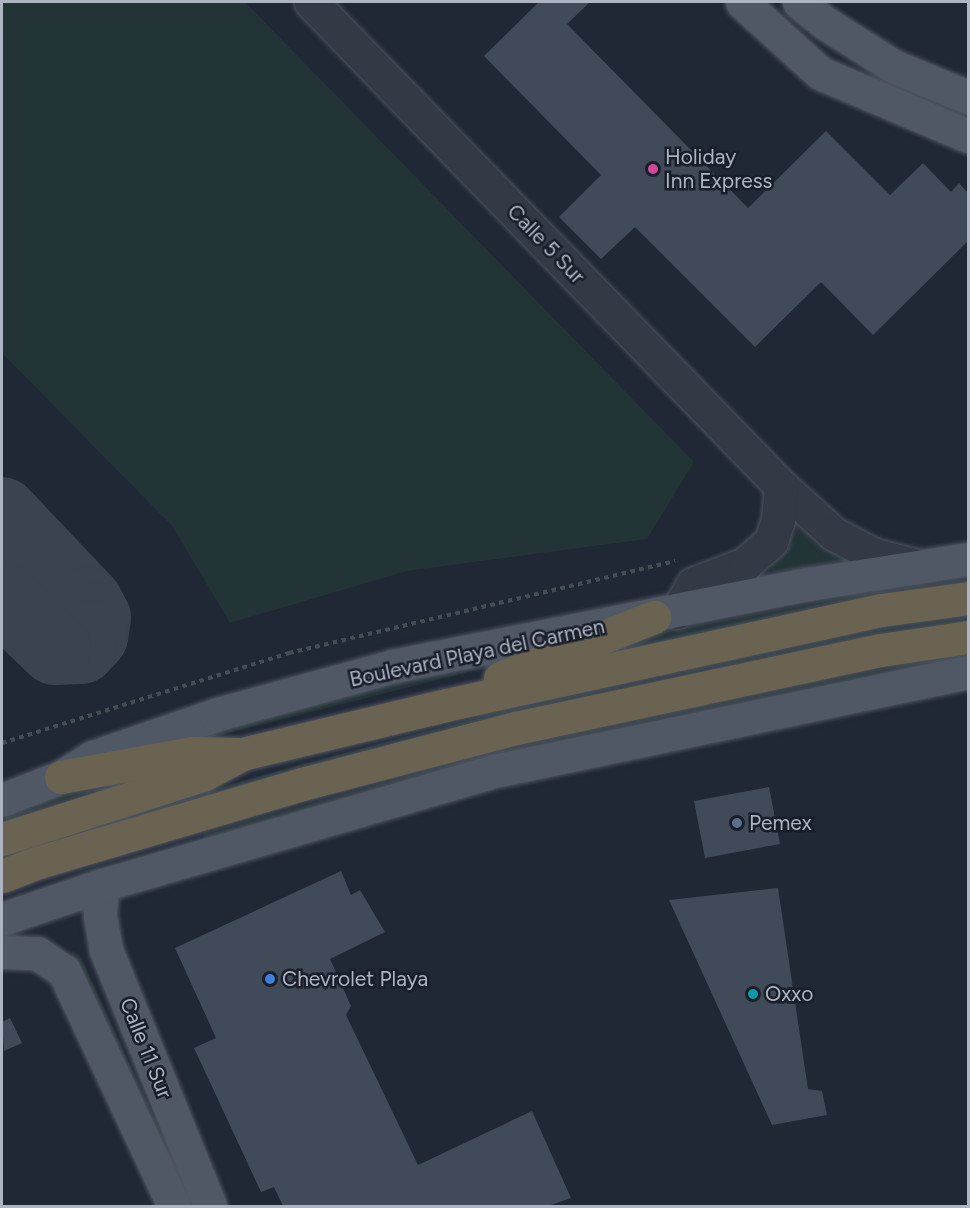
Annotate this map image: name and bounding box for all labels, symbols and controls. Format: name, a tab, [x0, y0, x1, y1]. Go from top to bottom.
place label: Holiday Inn Express	[665, 144, 772, 194]
marker: Holiday Inn Express	[646, 162, 660, 176]
street label: Calle 5 Sur	[502, 199, 590, 289]
street label: Boulevard Playa del Carmen	[347, 614, 607, 692]
place label: Pemex	[749, 810, 812, 836]
marker: Pemex	[730, 816, 744, 830]
place label: Chevrolet Playa	[282, 966, 428, 992]
marker: Chevrolet Playa	[263, 972, 277, 986]
place label: Oxxo	[765, 981, 813, 1007]
marker: Oxxo	[746, 987, 760, 1001]
street label: Calle 11 Sur	[114, 994, 178, 1102]

